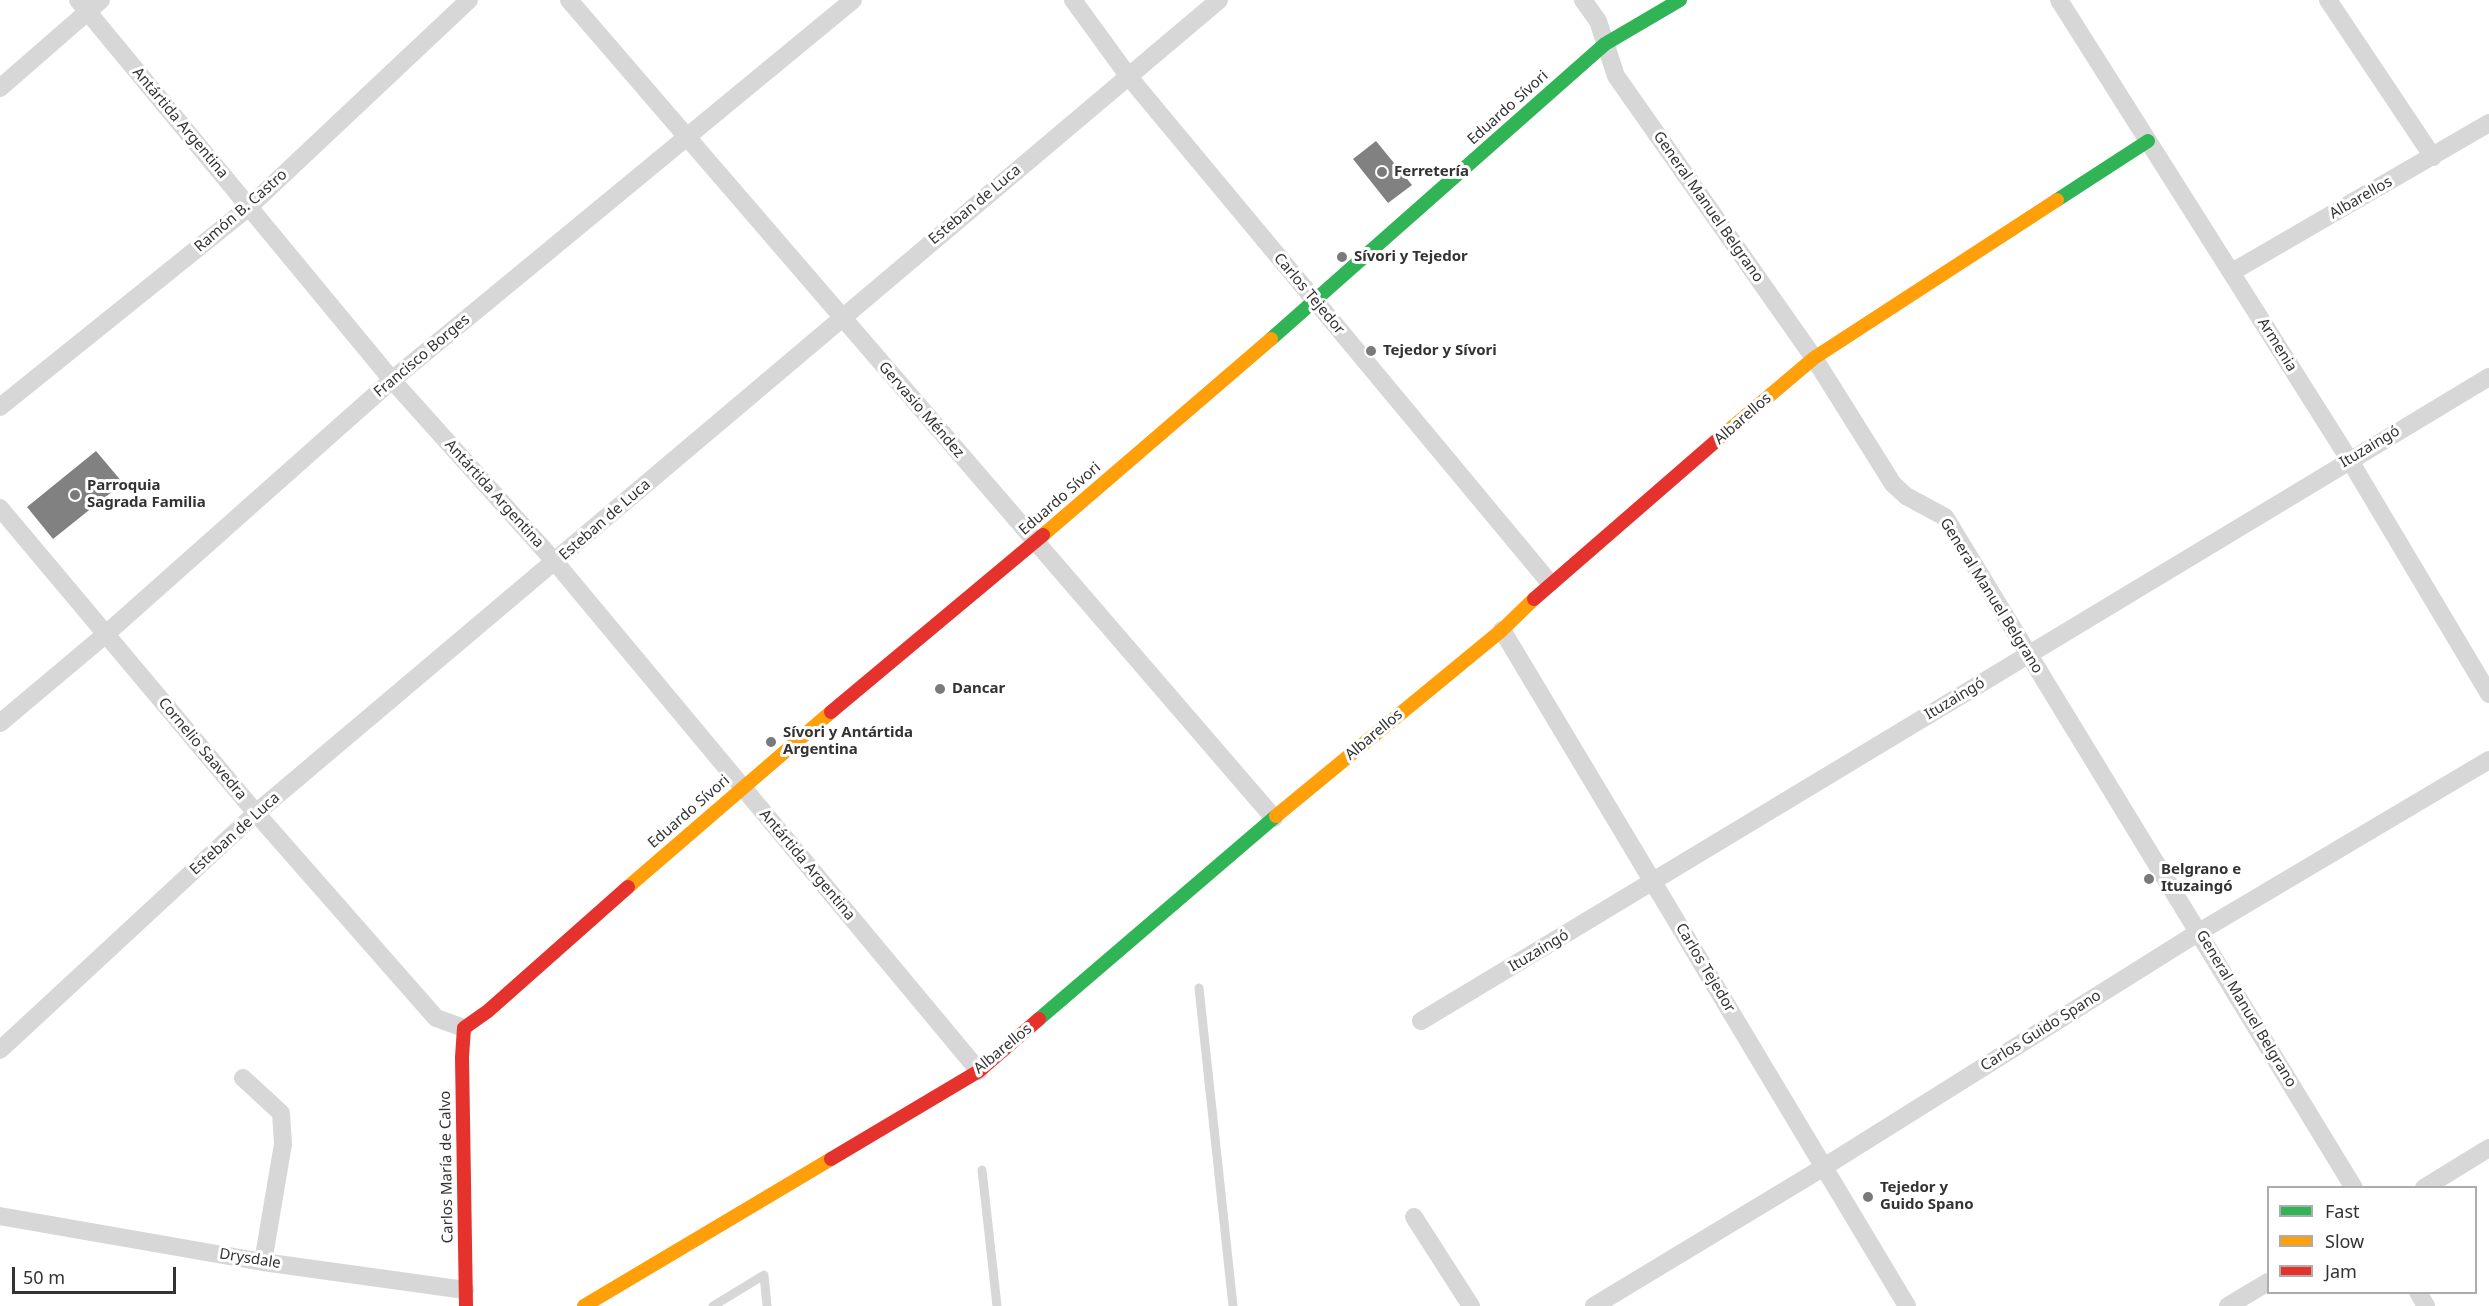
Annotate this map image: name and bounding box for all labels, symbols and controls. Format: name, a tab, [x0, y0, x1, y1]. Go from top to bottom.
street label: Antártida Argentina	[128, 64, 232, 182]
street label: Eduardo Sívori	[1464, 67, 1552, 149]
street label: General Manuel Belgrano	[1649, 128, 1767, 286]
street label: Esteban de Luca	[925, 161, 1025, 249]
place label: Ferretería	[1394, 163, 1469, 181]
marker: Ferretería	[1375, 165, 1389, 179]
street label: Ramón B. Castro	[191, 166, 291, 256]
street label: Albarellos	[2326, 173, 2396, 223]
place label: Sívori y Tejedor	[1354, 248, 1468, 266]
street label: Carlos Tejedor	[1270, 250, 1348, 338]
marker: Sívori y Tejedor	[1335, 250, 1349, 264]
street label: Francisco Borges	[370, 311, 474, 401]
street label: Armenia	[2254, 315, 2300, 375]
place label: Tejedor y Sívori	[1383, 342, 1497, 360]
marker: Tejedor y Sívori	[1364, 344, 1378, 358]
street label: Gervasio Méndez	[874, 358, 968, 462]
street label: Albarellos	[1711, 389, 1775, 449]
street label: Ituzaingó	[2337, 422, 2403, 472]
street label: Antártida Argentina	[441, 436, 547, 552]
street label: Eduardo Sívori	[1016, 459, 1104, 539]
street label: Esteban de Luca	[556, 476, 654, 564]
place label: Parroquia Sagrada Familia	[87, 477, 206, 512]
marker: Parroquia Sagrada Familia	[68, 488, 82, 502]
street label: General Manuel Belgrano	[1936, 515, 2046, 677]
street label: Ituzaingó	[1922, 674, 1988, 724]
place label: Dancar	[952, 680, 1005, 698]
marker: Dancar	[933, 682, 947, 696]
street label: Cornelio Saavedra	[154, 694, 250, 804]
street label: Albarellos	[1342, 706, 1406, 764]
place label: Sívori y Antártida Argentina	[783, 724, 913, 759]
marker: Sívori y Antártida Argentina	[764, 735, 778, 749]
street label: Eduardo Sívori	[645, 772, 733, 852]
street label: Esteban de Luca	[186, 789, 284, 879]
street label: Antártida Argentina	[755, 806, 859, 924]
place label: Belgrano e Ituzaingó	[2161, 861, 2241, 896]
marker: Belgrano e Ituzaingó	[2142, 872, 2156, 886]
street label: Carlos Tejedor	[1671, 920, 1739, 1016]
street label: Ituzaingó	[1506, 926, 1572, 976]
street label: General Manuel Belgrano	[2192, 927, 2300, 1091]
street label: Carlos Guido Spano	[1977, 987, 2105, 1075]
street label: Albarellos	[970, 1020, 1036, 1078]
street label: Carlos María de Calvo	[437, 1091, 457, 1243]
place label: Tejedor y Guido Spano	[1880, 1179, 1974, 1214]
legend	[2267, 1186, 2477, 1294]
marker: Tejedor y Guido Spano	[1861, 1190, 1875, 1204]
text: Fast	[2325, 1199, 2360, 1223]
text: Slow	[2325, 1229, 2364, 1253]
street label: Drysdale	[218, 1245, 282, 1273]
scale bar	[15, 1255, 178, 1293]
text: Jam	[2325, 1259, 2357, 1283]
text: 50 m	[23, 1265, 65, 1289]

